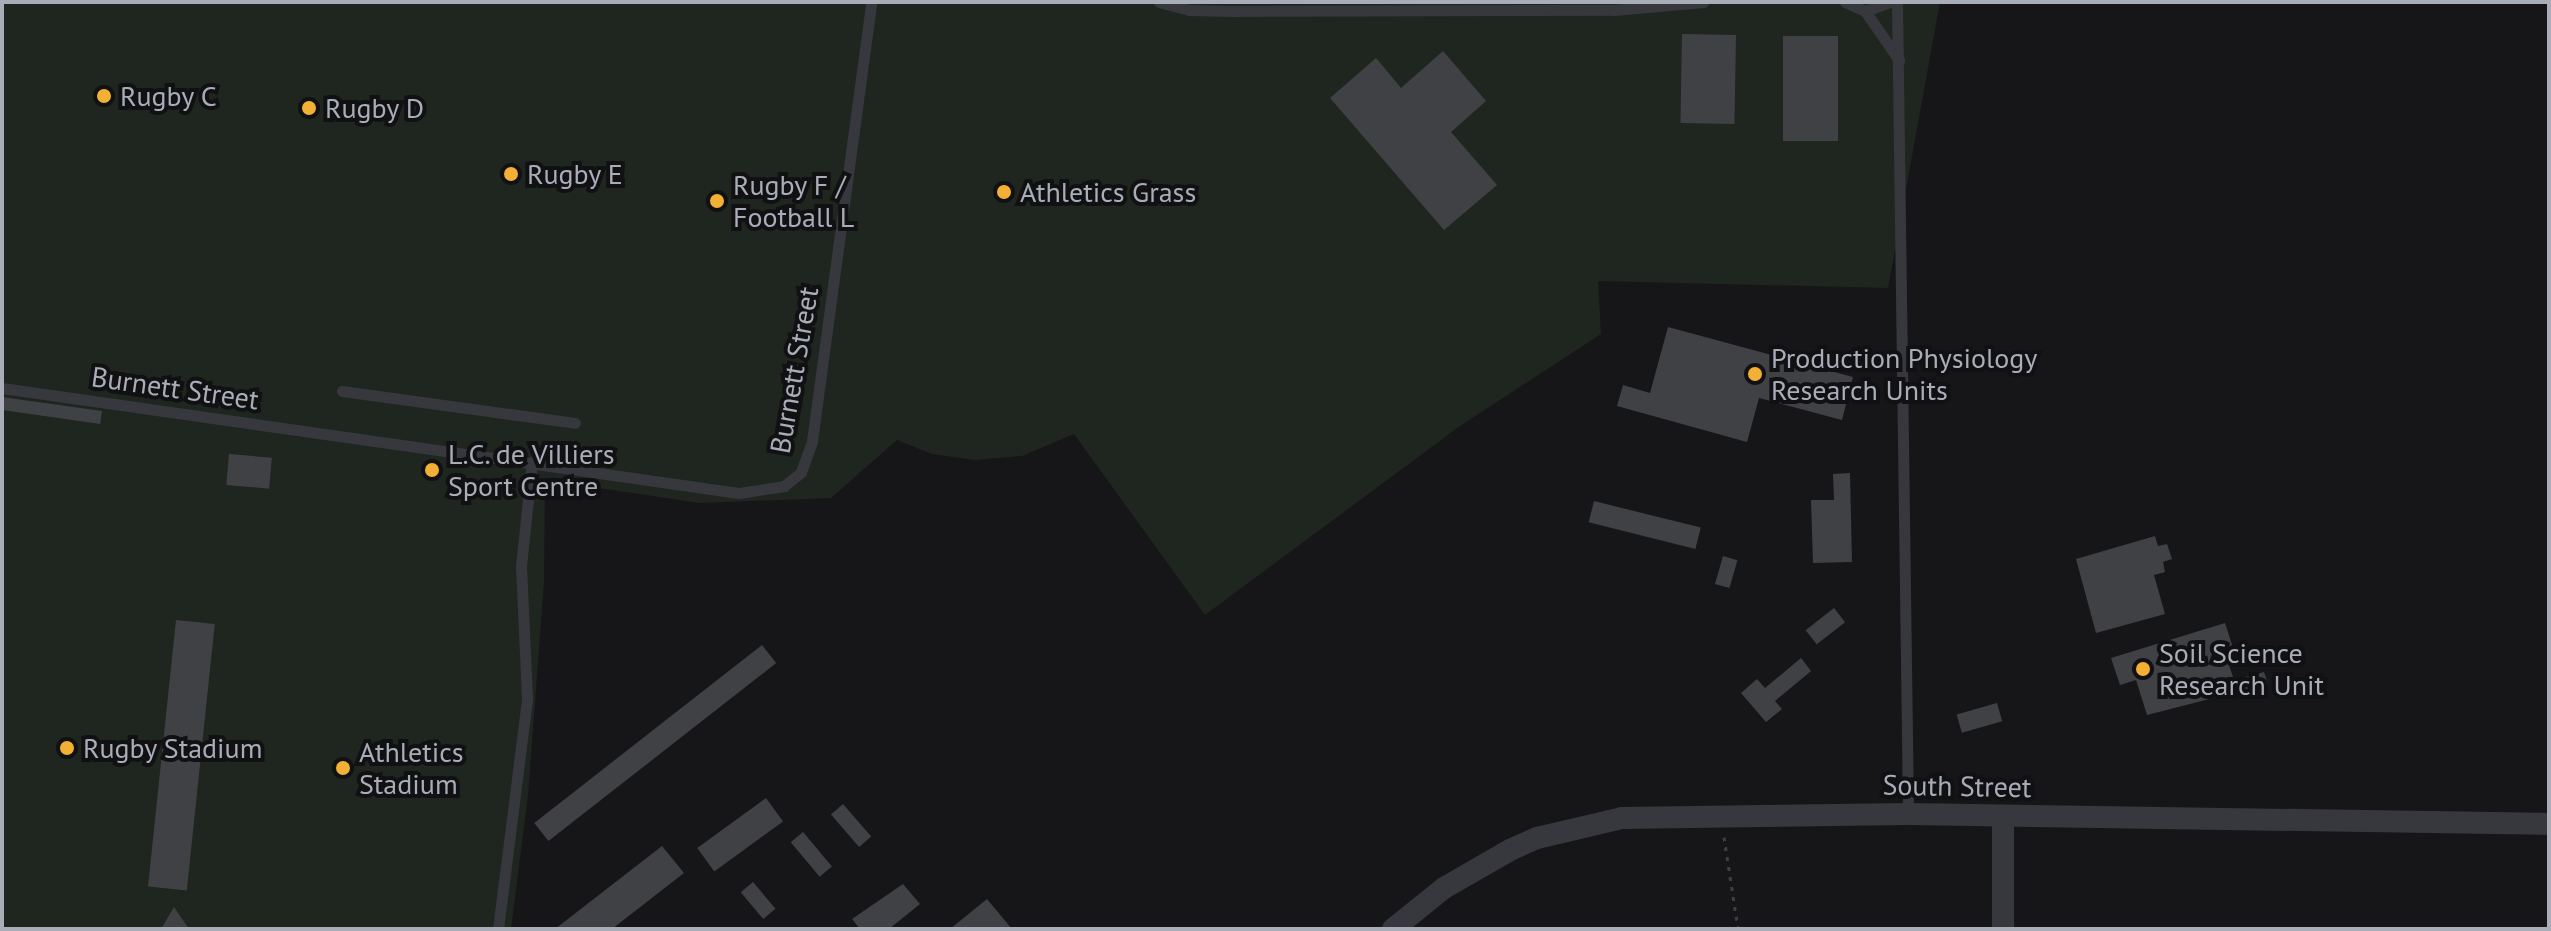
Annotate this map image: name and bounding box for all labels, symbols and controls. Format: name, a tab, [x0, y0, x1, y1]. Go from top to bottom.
place label: Rugby C	[120, 79, 218, 113]
marker: Rugby C	[95, 87, 113, 105]
place label: Rugby D	[325, 91, 425, 125]
marker: Rugby D	[300, 99, 318, 117]
place label: Rugby E	[527, 157, 624, 191]
marker: Rugby E	[502, 165, 520, 183]
place label: Rugby F / Football L	[733, 168, 854, 234]
place label: Athletics Grass	[1020, 175, 1196, 209]
marker: Athletics Grass	[995, 183, 1013, 201]
marker: Rugby F / Football L	[708, 192, 726, 210]
street label: Burnett Street	[763, 284, 825, 456]
place label: Production Physiology Research Units	[1771, 341, 2037, 407]
street label: Burnett Street	[89, 360, 261, 416]
marker: Production Physiology Research Units	[1746, 365, 1764, 383]
place label: L.C. de Villiers Sport Centre	[448, 437, 617, 503]
marker: L.C. de Villiers Sport Centre	[423, 461, 441, 479]
place label: Soil Science Research Unit	[2159, 636, 2324, 702]
marker: Soil Science Research Unit	[2134, 660, 2152, 678]
place label: Rugby Stadium	[83, 731, 263, 765]
place label: Athletics Stadium	[359, 735, 464, 801]
marker: Rugby Stadium	[58, 739, 76, 757]
marker: Athletics Stadium	[334, 759, 352, 777]
street label: South Street	[1882, 768, 2032, 804]

